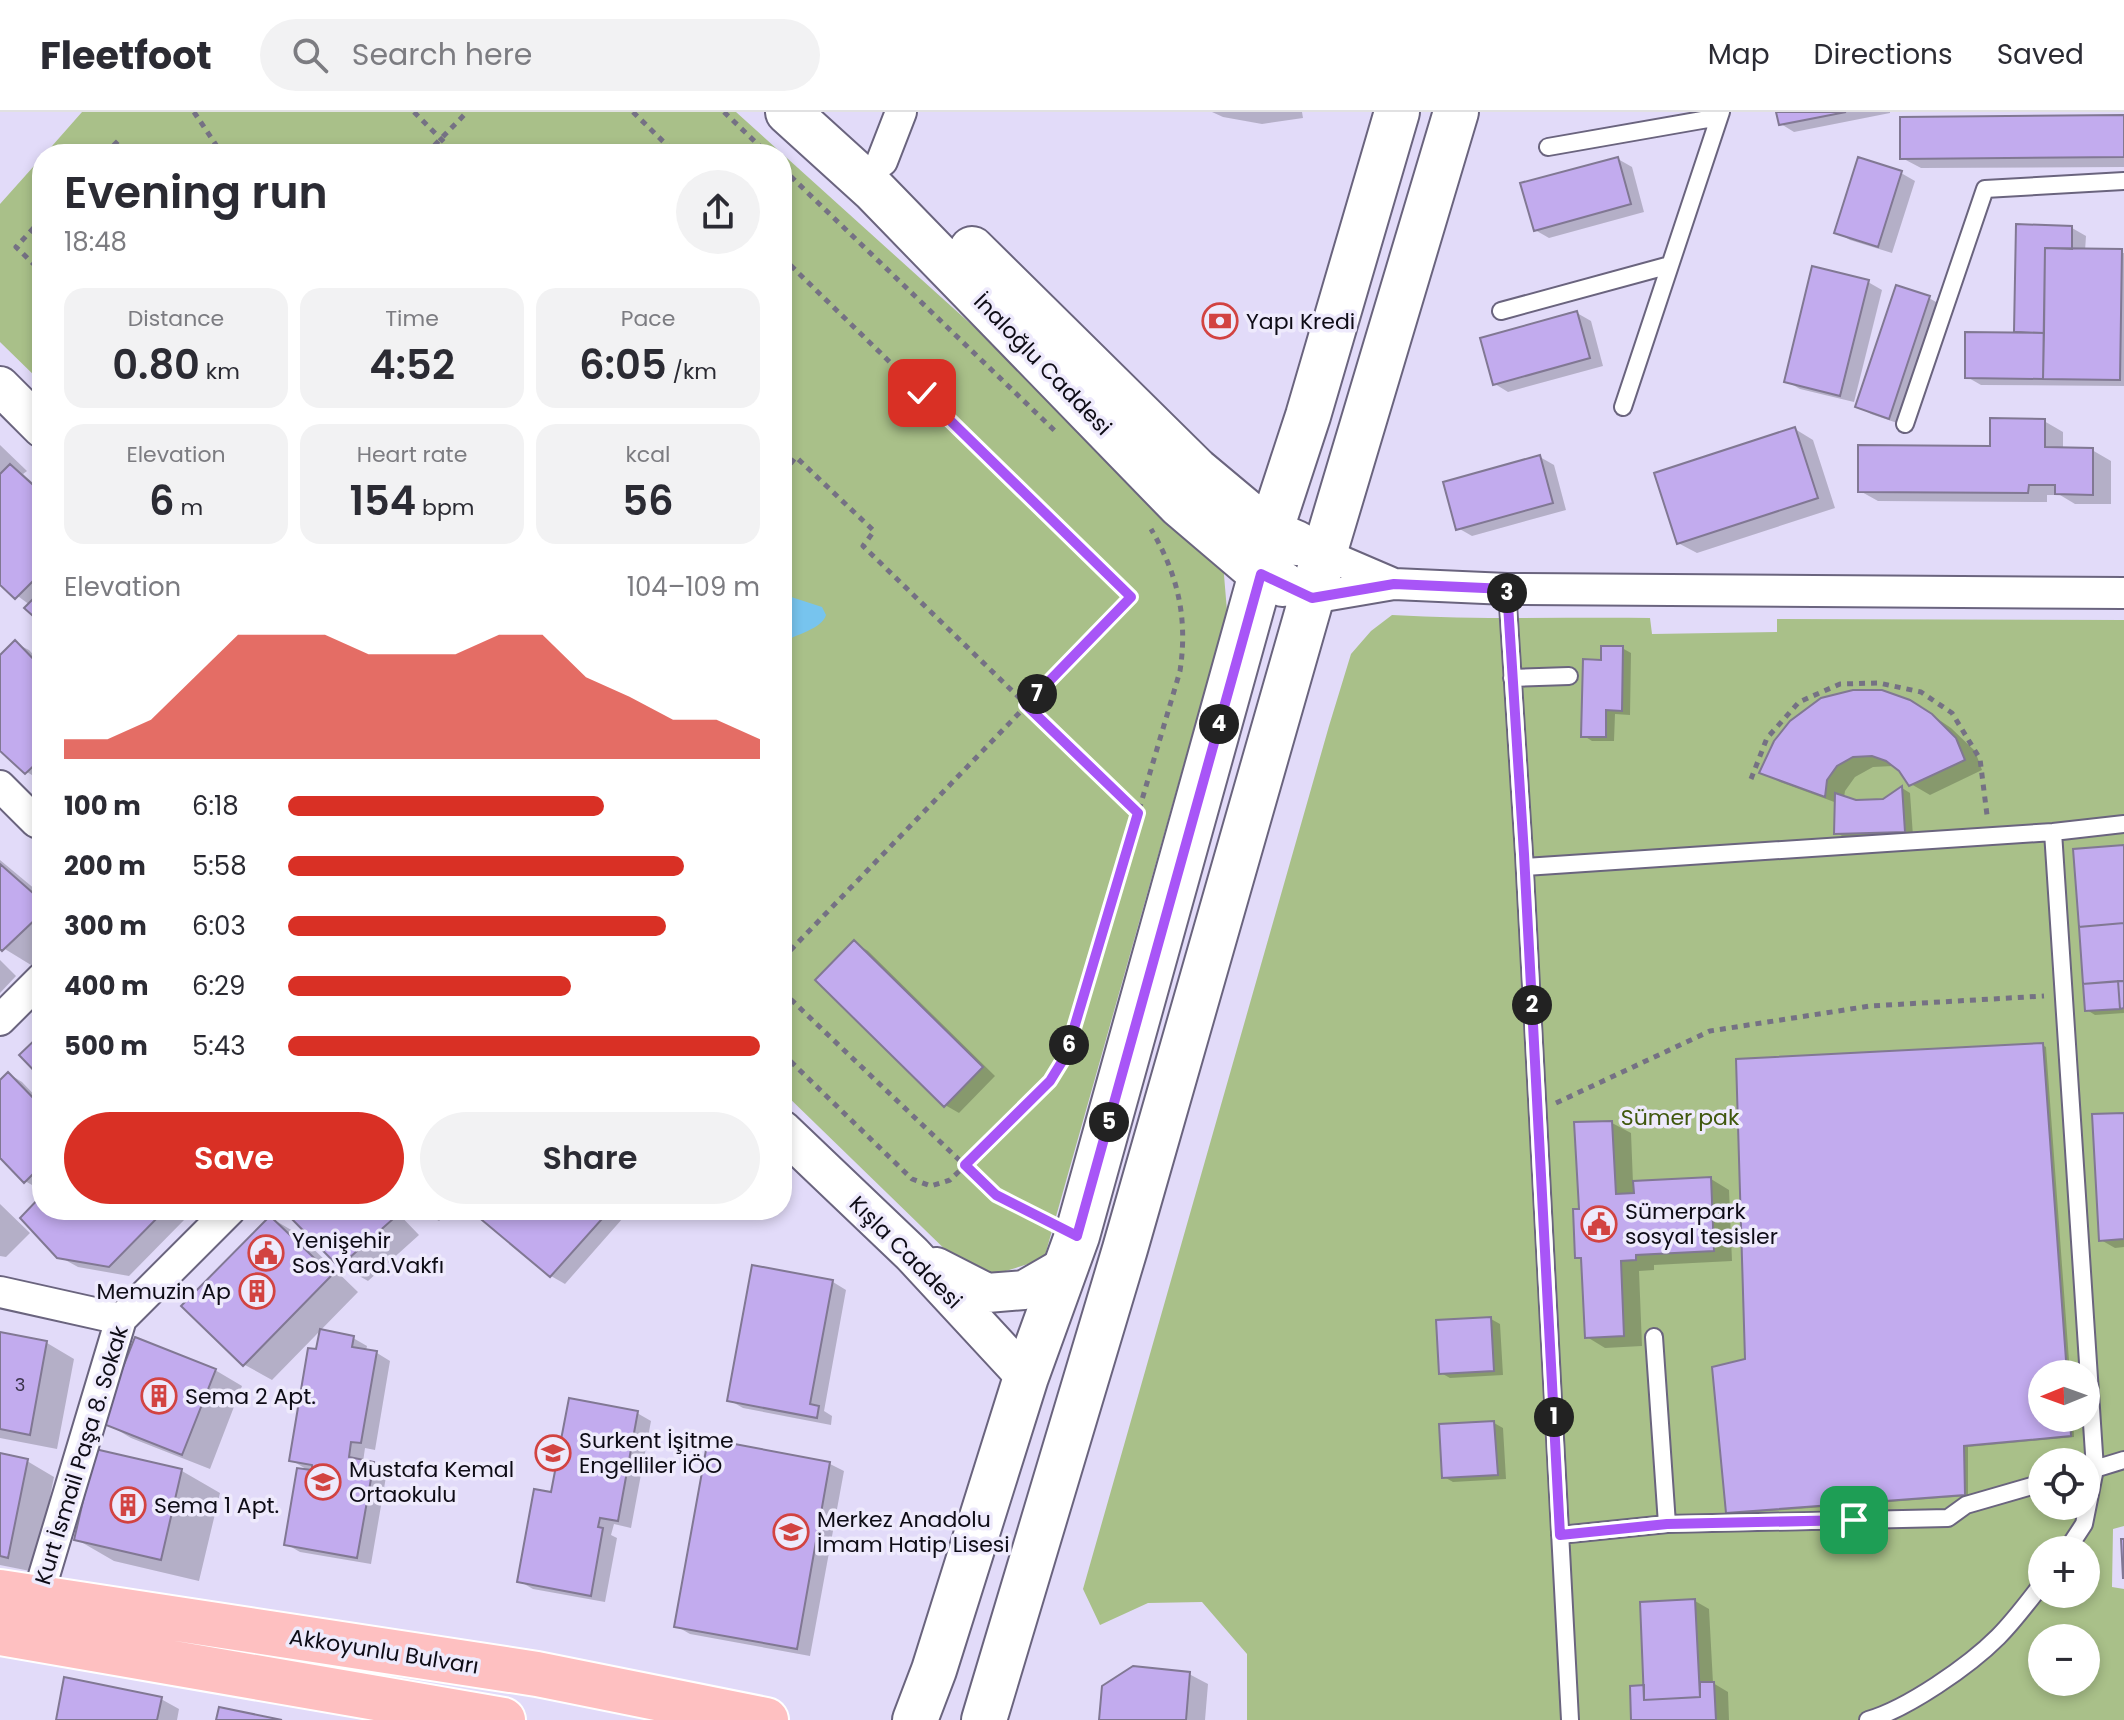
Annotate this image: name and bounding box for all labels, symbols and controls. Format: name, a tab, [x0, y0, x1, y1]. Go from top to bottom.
search box	[260, 19, 820, 91]
text: Fleetfoot	[40, 29, 212, 82]
icon: search	[288, 33, 332, 77]
text: Search here	[352, 33, 532, 76]
text: Map	[1708, 35, 1770, 74]
text: Directions	[1814, 35, 1953, 74]
text: Saved	[1997, 35, 2084, 74]
text: Evening run	[64, 162, 328, 223]
button: share	[676, 170, 760, 254]
text: 18:48	[64, 224, 127, 260]
street label: İnaloğlu Caddesi	[967, 287, 1118, 442]
bank icon: Yapı Kredi	[1201, 302, 1239, 340]
text: Distance	[128, 303, 224, 334]
text: Time	[385, 303, 439, 334]
text: Pace	[621, 303, 675, 334]
place label: Yapı Kredi	[1246, 306, 1355, 337]
text: 0.80	[112, 337, 200, 393]
text: 4:52	[369, 337, 455, 393]
text: 6:05	[579, 337, 667, 393]
text: km	[200, 356, 240, 387]
text: /km	[667, 356, 717, 387]
pin	[888, 359, 956, 427]
icon: check	[900, 371, 944, 415]
text: Elevation	[126, 439, 226, 470]
text: Heart rate	[357, 439, 467, 470]
text: kcal	[626, 439, 670, 470]
text: 6	[149, 473, 175, 529]
text: 154	[350, 473, 416, 529]
text: 56	[622, 473, 674, 529]
text: m	[175, 492, 203, 523]
text: bpm	[416, 492, 474, 523]
text: Elevation	[64, 569, 181, 605]
text: 104–109 m	[627, 569, 760, 605]
pin: 3	[1487, 573, 1527, 613]
text: 3	[1500, 577, 1514, 608]
pin: 7	[1017, 674, 1057, 714]
text: 7	[1031, 678, 1043, 709]
pin: 4	[1199, 704, 1239, 744]
text: 4	[1212, 708, 1226, 739]
text: 100 m	[64, 788, 141, 824]
text: 6:18	[192, 788, 239, 824]
text: 200 m	[64, 848, 146, 884]
text: 5:58	[192, 848, 247, 884]
text: 300 m	[64, 908, 147, 944]
text: 6:03	[192, 908, 246, 944]
text: 400 m	[64, 968, 149, 1004]
text: 6:29	[192, 968, 245, 1004]
pin: 2	[1512, 985, 1552, 1025]
text: 2	[1526, 989, 1538, 1020]
pin: 6	[1049, 1025, 1089, 1065]
text: 500 m	[64, 1028, 148, 1064]
text: 5:43	[192, 1028, 246, 1064]
text: 6	[1062, 1029, 1076, 1060]
pin: 5	[1089, 1102, 1129, 1142]
park label: Sümer pak	[1621, 1102, 1740, 1133]
text: 5	[1102, 1106, 1116, 1137]
button: Save	[64, 1112, 404, 1204]
button: Share	[420, 1112, 760, 1204]
street label: Kışla Caddesi	[842, 1189, 969, 1316]
place label: Sümerpark sosyal tesisler	[1625, 1196, 1778, 1252]
public building icon: Sümerpark sosyal tesisler	[1580, 1205, 1618, 1243]
place label: Yenişehir Sos.Yard.Vakfı	[292, 1225, 444, 1281]
public building icon: Yenişehir Sos.Yard.Vakfı	[247, 1234, 285, 1272]
building icon: Memuzin Ap	[238, 1272, 276, 1310]
place label: Memuzin Ap	[97, 1276, 231, 1307]
street label: Kurt İsmail Paşa 8. Sokak	[27, 1321, 136, 1588]
north arrow	[2028, 1360, 2100, 1432]
map controls	[2028, 1360, 2100, 1696]
house number: 3	[15, 1372, 25, 1397]
building icon: Sema 2 Apt.	[140, 1377, 178, 1415]
place label: Sema 2 Apt.	[185, 1381, 316, 1412]
pin: 1	[1534, 1397, 1574, 1437]
text: 1	[1550, 1401, 1558, 1432]
place label: Surkent İşitme Engelliler İÖO	[579, 1425, 734, 1481]
school or university icon: Surkent İşitme Engelliler İÖO	[534, 1434, 572, 1472]
button: locate	[2028, 1448, 2100, 1520]
place label: Mustafa Kemal Ortaokulu	[349, 1454, 514, 1510]
school or university icon: Mustafa Kemal Ortaokulu	[304, 1463, 342, 1501]
building icon: Sema 1 Apt.	[109, 1486, 147, 1524]
pin	[1820, 1486, 1888, 1554]
place label: Sema 1 Apt.	[154, 1490, 279, 1521]
icon: arrive	[1832, 1498, 1876, 1542]
place label: Merkez Anadolu İmam Hatip Lisesi	[817, 1504, 1010, 1560]
school or university icon: Merkez Anadolu İmam Hatip Lisesi	[772, 1513, 810, 1551]
button: +	[2028, 1536, 2100, 1608]
street label: Akkoyunlu Bulvarı	[287, 1621, 481, 1682]
button: −	[2028, 1624, 2100, 1696]

